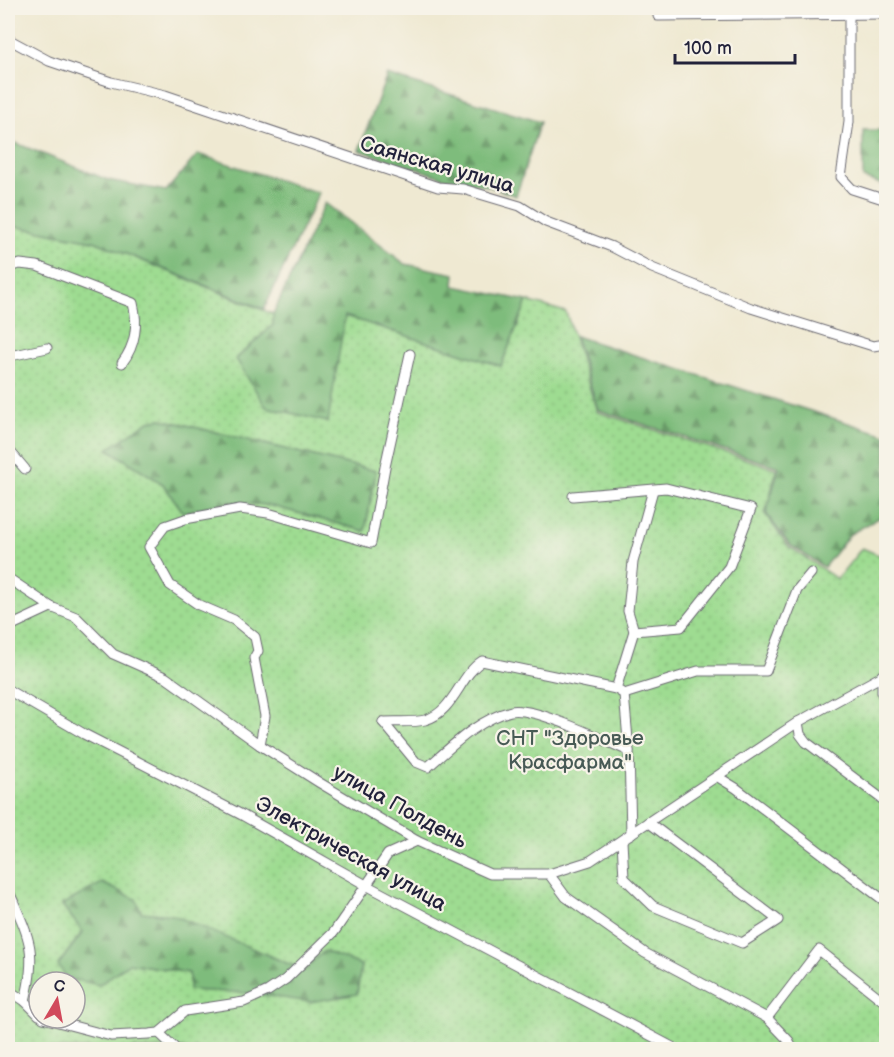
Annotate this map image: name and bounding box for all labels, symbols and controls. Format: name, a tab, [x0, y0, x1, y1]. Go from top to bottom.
scale bar	[675, 27, 795, 65]
text: 100 m	[684, 38, 732, 59]
street label: Саянская улица	[357, 131, 517, 199]
park label: СНТ "Здоровье Красфарма"	[496, 726, 644, 775]
street label: улица Полдень	[329, 760, 472, 854]
street label: Электрическая улица	[251, 791, 451, 917]
north arrow	[27, 970, 87, 1030]
text: С	[52, 976, 66, 997]

